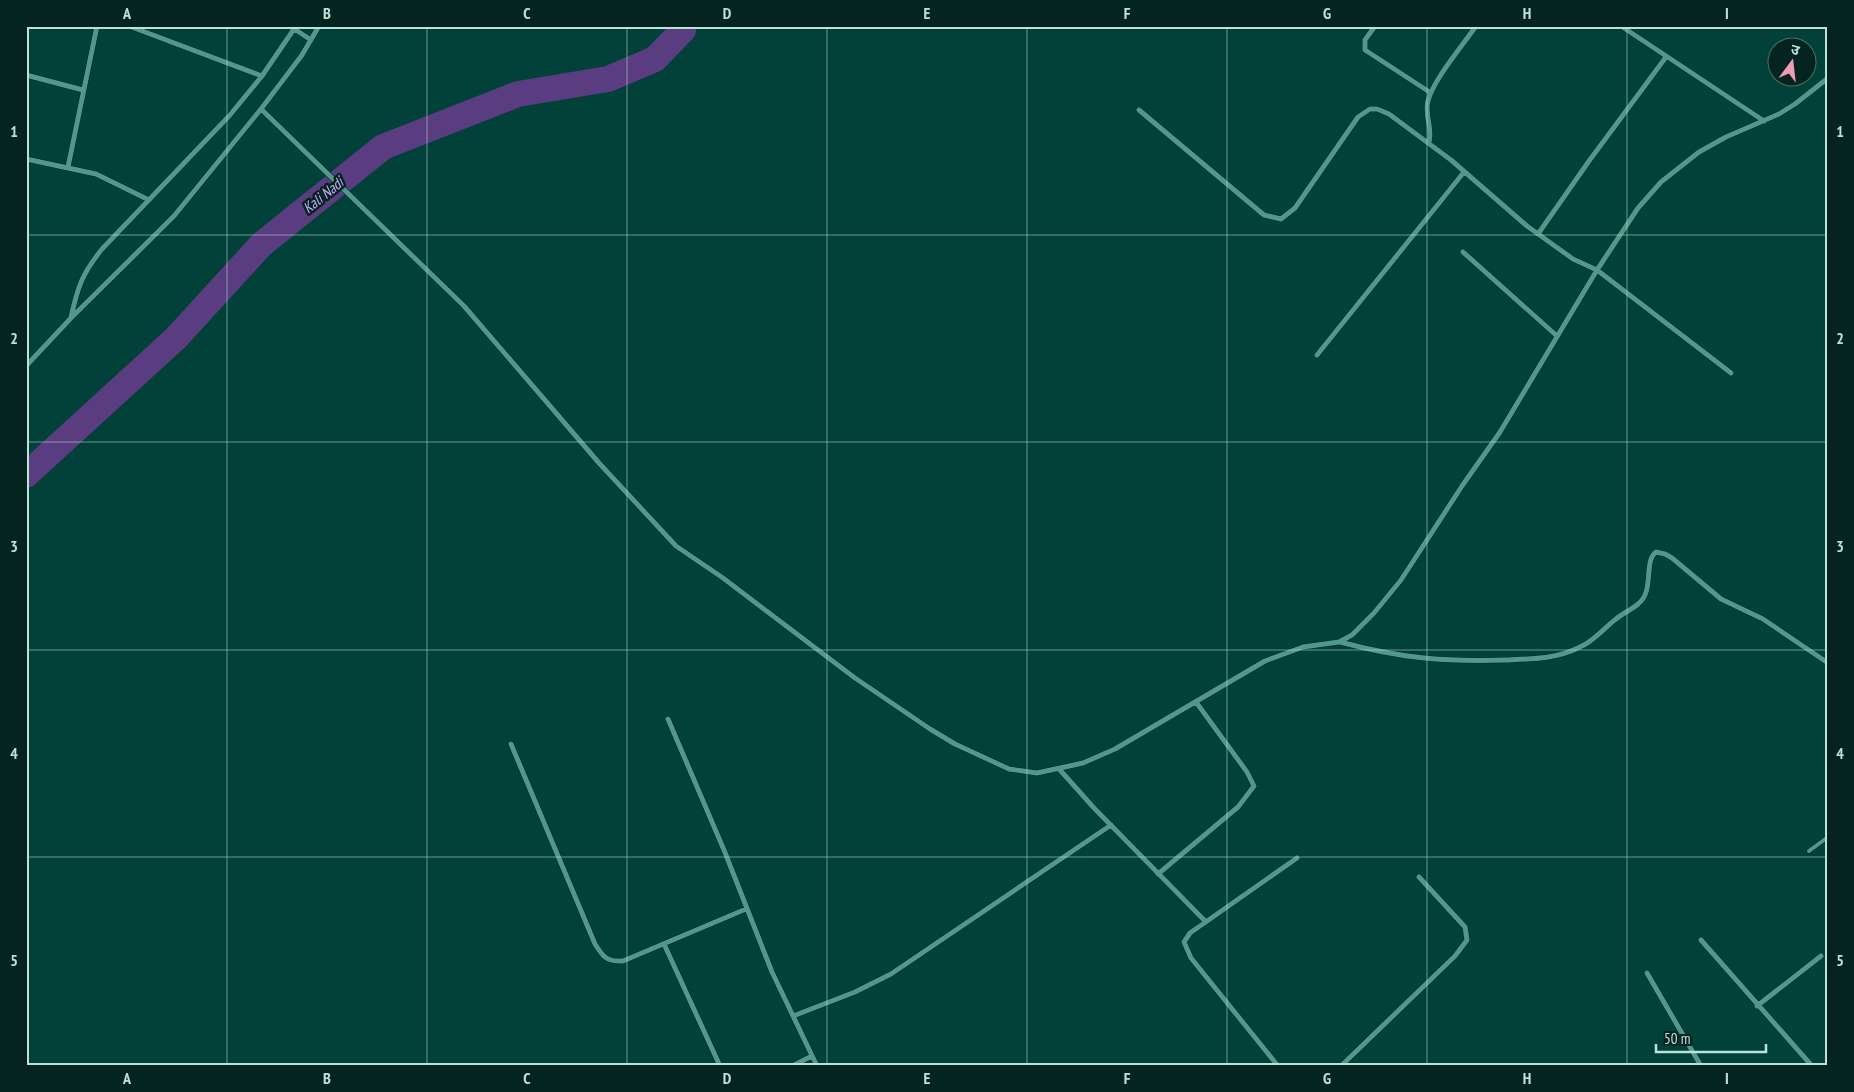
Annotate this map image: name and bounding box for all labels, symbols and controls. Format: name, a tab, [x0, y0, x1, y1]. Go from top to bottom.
text: A	[122, 3, 132, 23]
text: B	[323, 3, 331, 23]
text: C	[523, 3, 531, 23]
text: D	[723, 3, 732, 23]
text: E	[924, 3, 931, 23]
text: F	[1124, 3, 1131, 23]
text: G	[1323, 3, 1331, 23]
text: H	[1523, 3, 1531, 23]
text: I	[1725, 3, 1729, 23]
north arrow	[1766, 38, 1816, 88]
text: उ	[1789, 40, 1802, 59]
text: 1	[10, 121, 18, 141]
text: 1	[1836, 121, 1844, 141]
water label: Kali Nadi	[299, 172, 349, 217]
text: 2	[10, 328, 18, 348]
text: 2	[1836, 328, 1844, 348]
text: 3	[10, 536, 18, 556]
text: 3	[1836, 536, 1844, 556]
text: 4	[10, 743, 18, 763]
text: 4	[1836, 743, 1844, 763]
text: 5	[10, 950, 18, 970]
text: 5	[1836, 950, 1844, 970]
scale bar	[1656, 1022, 1766, 1054]
text: 50 m	[1664, 1029, 1690, 1048]
text: A	[122, 1068, 132, 1088]
text: B	[323, 1068, 331, 1088]
text: C	[523, 1068, 531, 1088]
text: D	[723, 1068, 732, 1088]
text: E	[924, 1068, 931, 1088]
text: F	[1124, 1068, 1131, 1088]
text: G	[1323, 1068, 1331, 1088]
text: H	[1523, 1068, 1531, 1088]
text: I	[1725, 1068, 1729, 1088]

